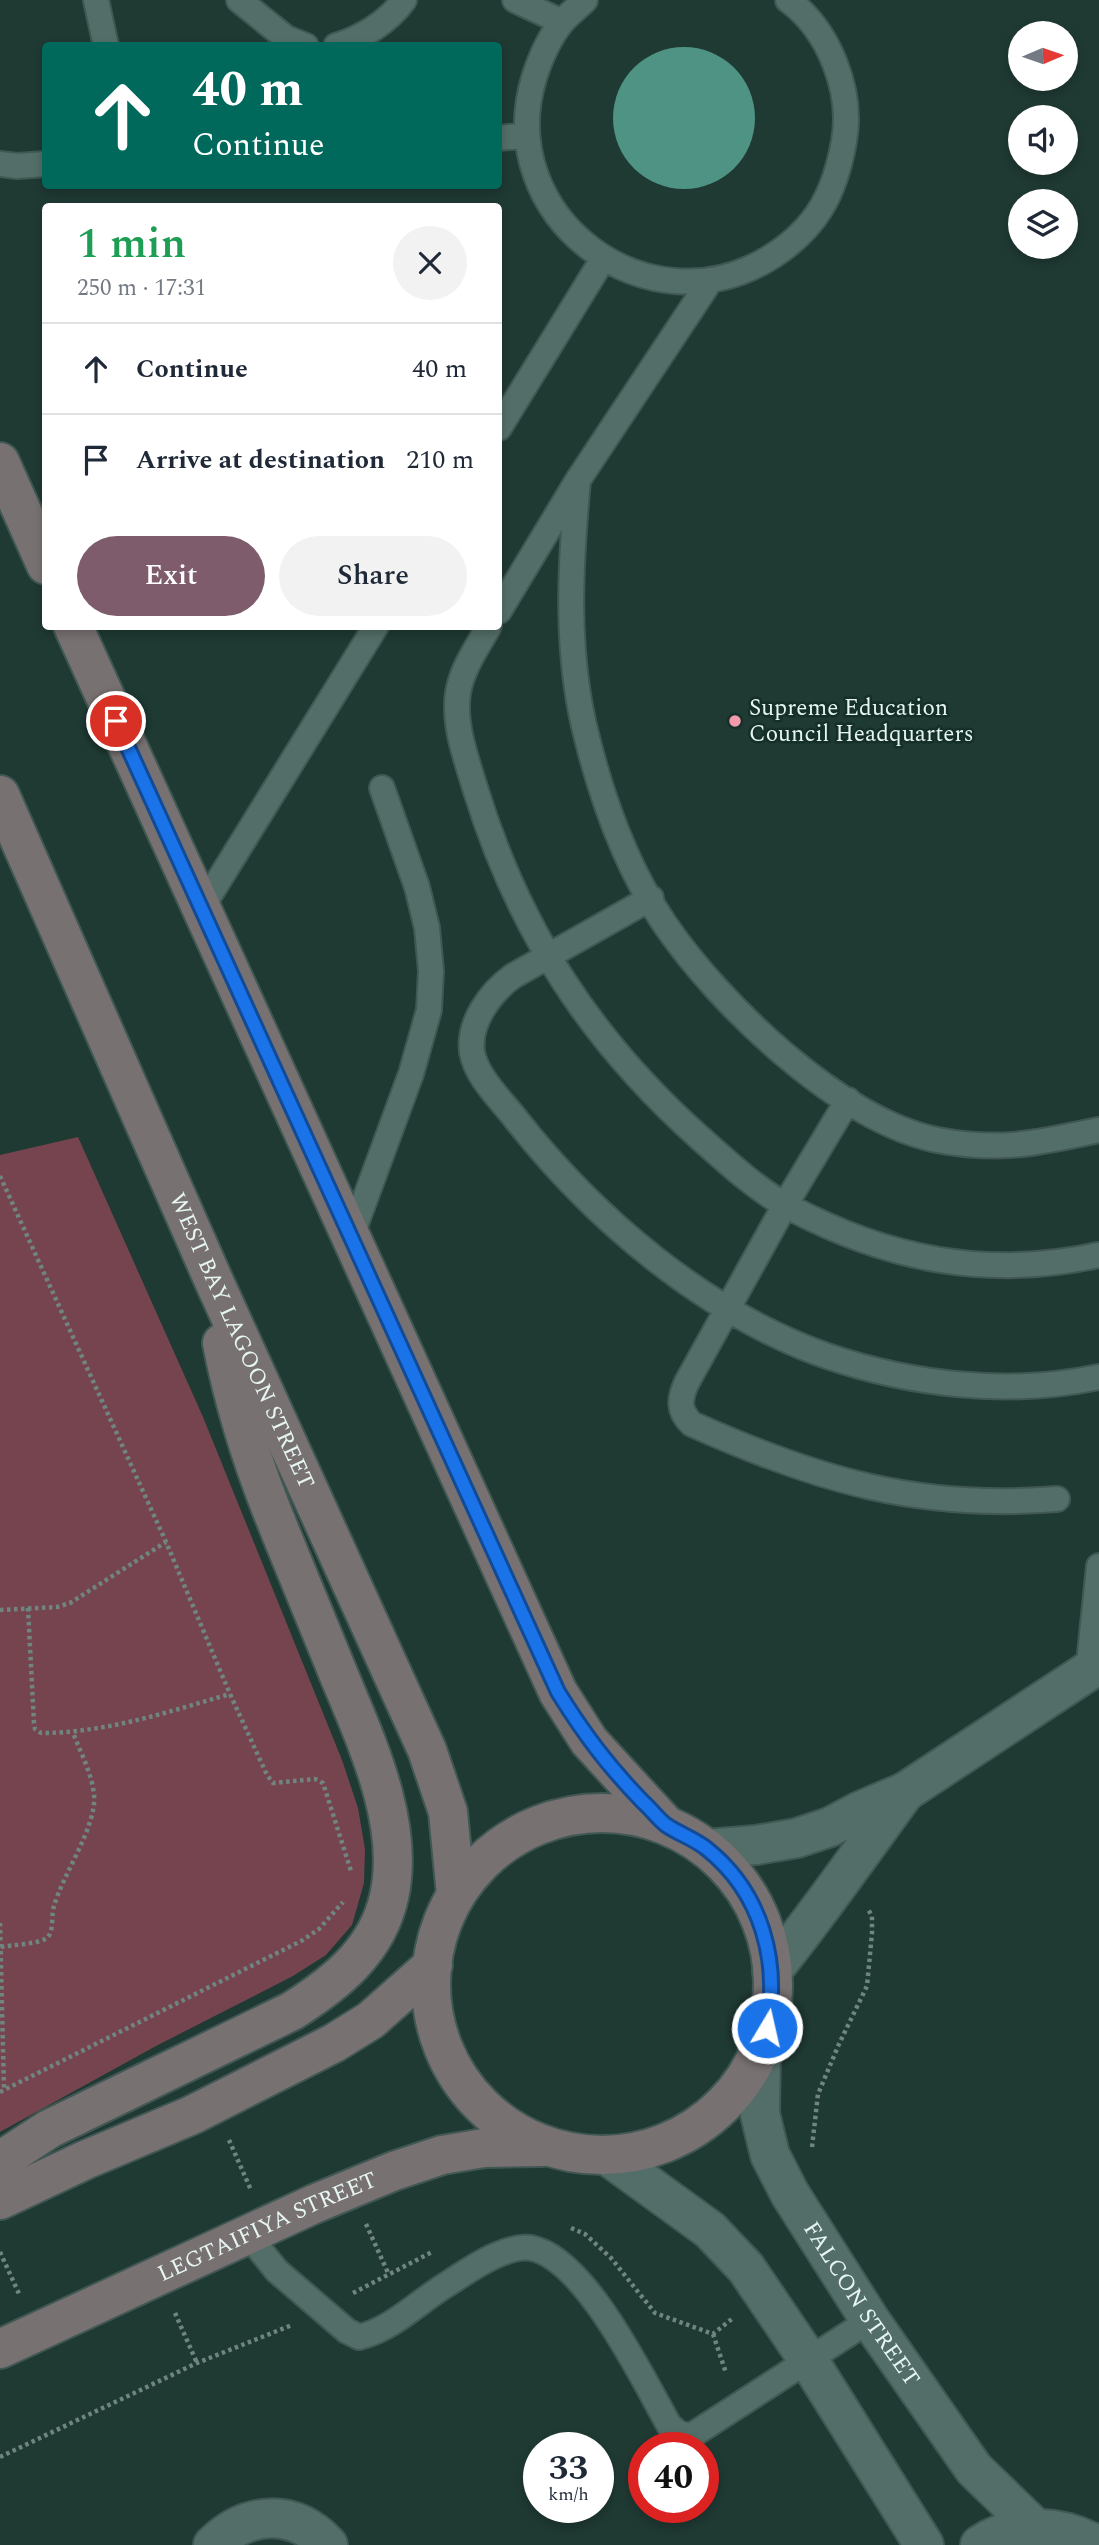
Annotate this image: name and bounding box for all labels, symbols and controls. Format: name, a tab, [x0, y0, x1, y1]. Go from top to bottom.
north arrow	[1008, 21, 1078, 91]
map controls	[1008, 21, 1078, 259]
text: 40 m	[192, 53, 303, 128]
icon: ahead	[77, 70, 168, 161]
button: sound	[1008, 105, 1078, 175]
text: Continue	[192, 121, 325, 170]
button: layers	[1008, 189, 1078, 259]
text: 1 min	[77, 213, 186, 276]
button: close	[393, 226, 467, 300]
text: 250 m · 17:31	[77, 271, 206, 306]
text: Continue	[136, 349, 248, 389]
text: 40 m	[412, 349, 467, 389]
icon: ahead	[77, 350, 115, 388]
text: Arrive at destination	[136, 440, 385, 480]
text: 210 m	[406, 440, 474, 480]
icon: arrive	[77, 441, 115, 479]
button: Exit	[77, 536, 265, 616]
button: Share	[279, 536, 467, 616]
pin	[86, 691, 146, 751]
place label: Supreme Education Council Headquarters	[749, 691, 974, 752]
icon: arrive	[97, 702, 135, 740]
marker: Supreme Education Council Headquarters	[727, 713, 743, 729]
street label: WEST BAY LAGOON STREET	[160, 1187, 324, 1495]
position arrow	[730, 1991, 804, 2065]
street label: LEGTAIFIYA STREET	[152, 2162, 382, 2291]
street label: FALCON STREET	[794, 2214, 929, 2394]
speed limit sign: 40	[628, 2432, 719, 2523]
text: 33	[549, 2442, 588, 2495]
text: km/h	[548, 2481, 589, 2508]

